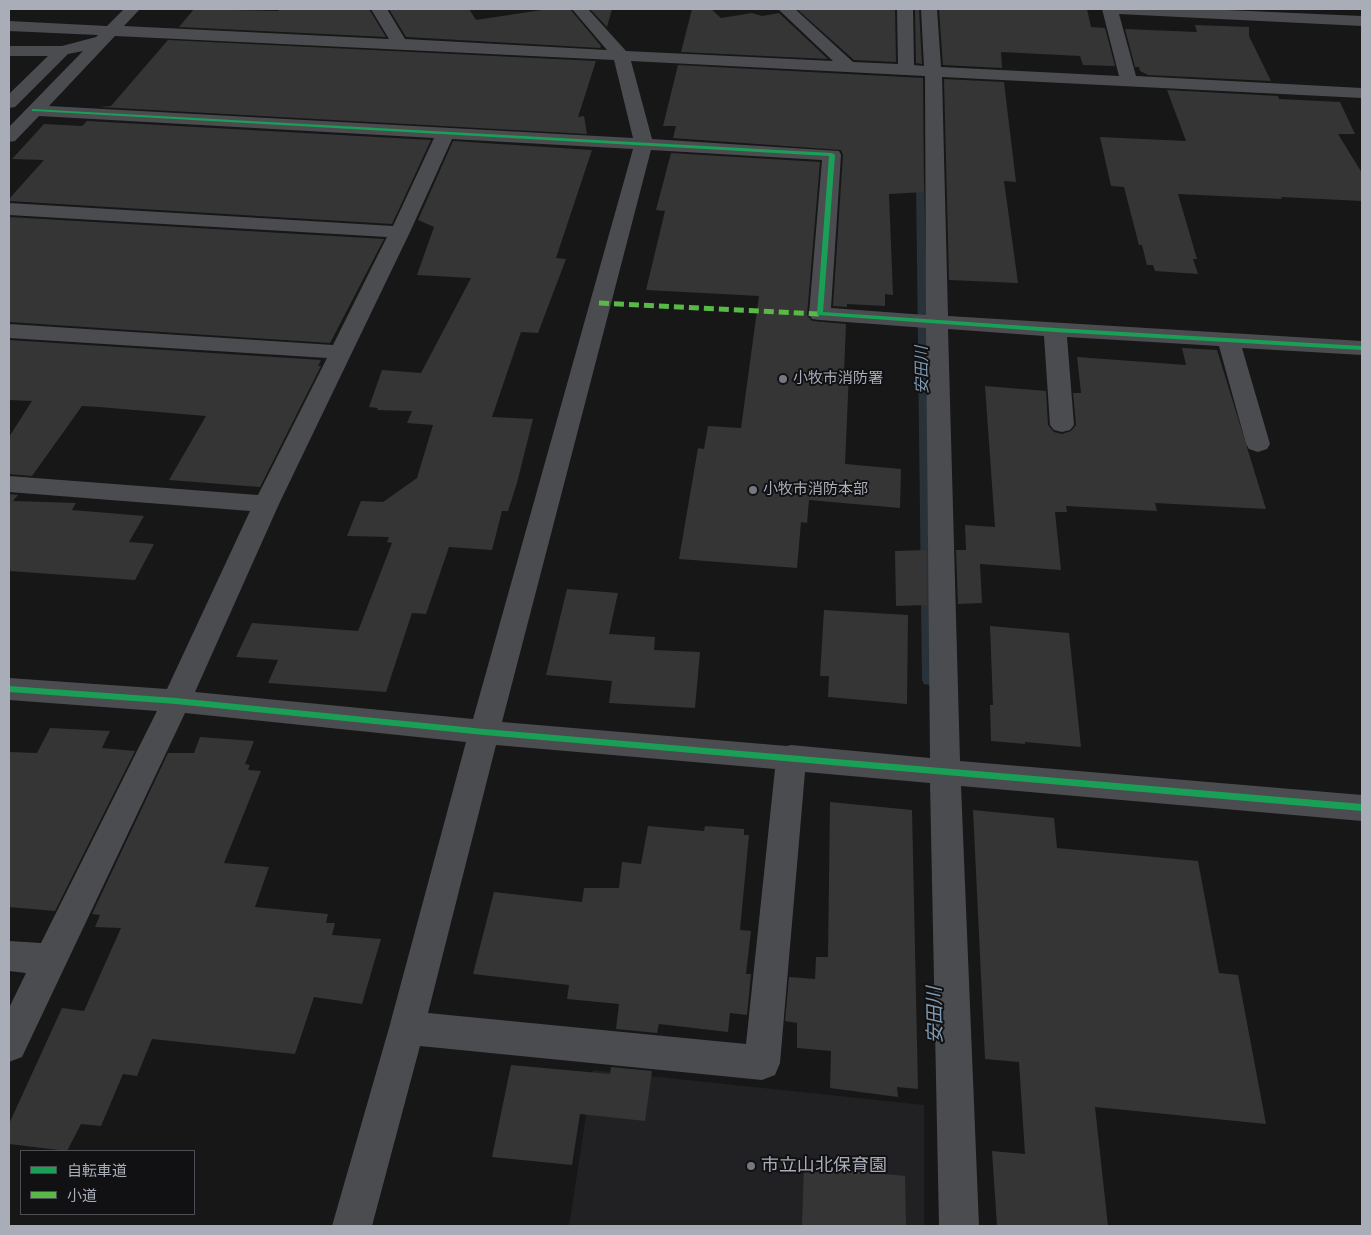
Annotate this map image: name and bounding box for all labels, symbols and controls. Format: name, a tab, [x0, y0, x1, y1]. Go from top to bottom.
water label: 安田川	[913, 346, 933, 394]
place label: 小牧市消防署	[793, 370, 883, 388]
marker: 小牧市消防署	[777, 373, 789, 385]
place label: 小牧市消防本部	[763, 481, 868, 499]
marker: 小牧市消防本部	[747, 484, 759, 496]
water label: 安田川	[924, 986, 948, 1044]
legend	[20, 1150, 195, 1215]
place label: 市立山北保育園	[761, 1155, 887, 1177]
marker: 市立山北保育園	[745, 1160, 757, 1172]
text: 自転車道	[67, 1161, 127, 1181]
text: 小道	[67, 1186, 97, 1206]

